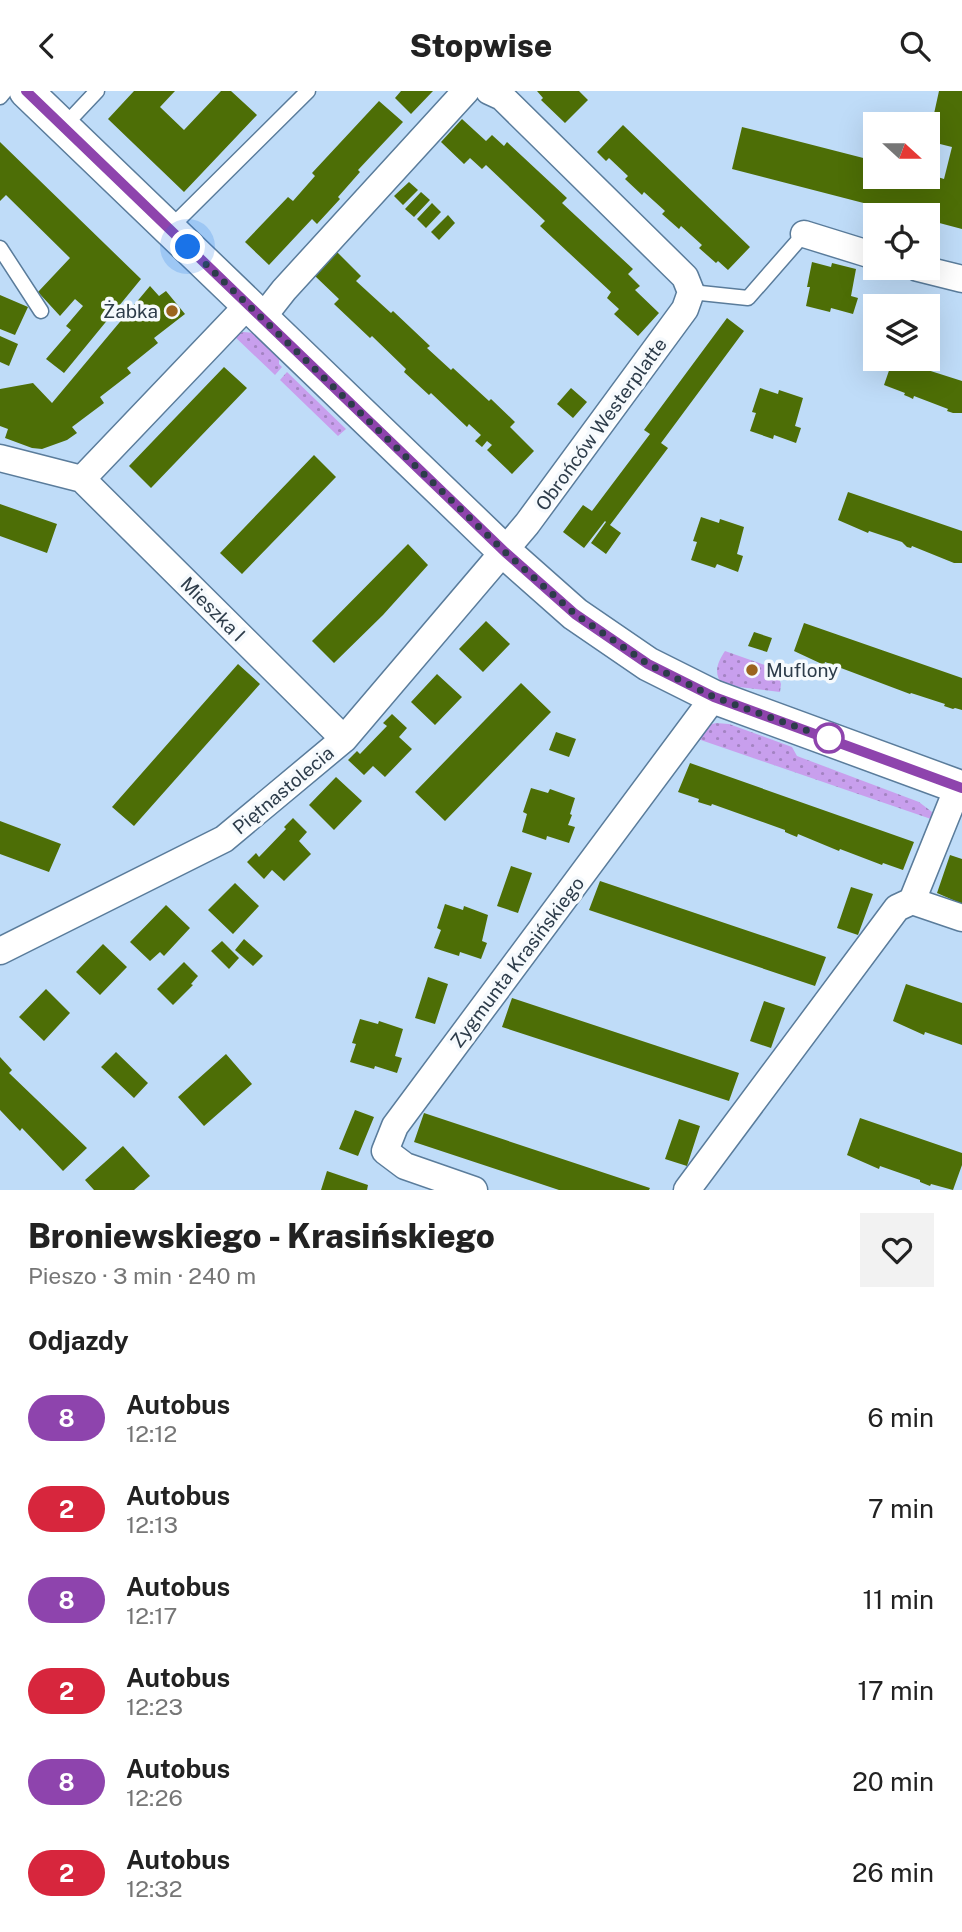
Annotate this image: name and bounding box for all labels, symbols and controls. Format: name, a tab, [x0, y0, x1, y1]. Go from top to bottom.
icon: back	[28, 27, 66, 65]
text: Stopwise	[410, 27, 552, 64]
icon: search	[896, 27, 934, 65]
north arrow	[863, 112, 940, 189]
map controls	[863, 112, 940, 371]
button: locate	[863, 203, 940, 280]
your location	[170, 229, 205, 264]
button: layers	[863, 294, 940, 371]
place label: Żabka	[103, 300, 158, 322]
marker: Żabka	[164, 303, 180, 319]
street label: Obrońców Westerplatte	[531, 333, 671, 515]
street label: Mieszka I	[176, 572, 250, 646]
place label: Muflony	[766, 659, 838, 681]
marker: Muflony	[744, 662, 760, 678]
unlabelled marker	[814, 723, 844, 753]
street label: Piętnastolecia	[228, 742, 338, 838]
street label: Zygmunta Krasińskiego	[446, 872, 588, 1052]
button: heart	[860, 1213, 934, 1287]
text: Broniewskiego - Krasińskiego	[28, 1217, 495, 1255]
text: Pieszo · 3 min · 240 m	[28, 1262, 256, 1289]
text: Odjazdy	[28, 1325, 129, 1356]
text: Autobus	[126, 1389, 230, 1420]
text: 6 min	[867, 1402, 934, 1433]
text: 8	[58, 1404, 75, 1432]
text: 12:12	[126, 1420, 177, 1447]
text: Autobus	[126, 1480, 230, 1511]
text: 7 min	[868, 1493, 934, 1524]
text: 2	[59, 1495, 74, 1523]
text: 12:13	[126, 1511, 178, 1538]
text: Autobus	[126, 1571, 230, 1602]
text: 11 min	[862, 1584, 934, 1615]
text: 8	[58, 1586, 75, 1614]
text: 12:17	[126, 1602, 177, 1629]
text: Autobus	[126, 1662, 230, 1693]
text: 17 min	[857, 1675, 934, 1706]
text: 2	[59, 1677, 74, 1705]
text: 12:23	[126, 1693, 183, 1720]
text: Autobus	[126, 1753, 230, 1784]
text: 20 min	[852, 1766, 934, 1797]
text: 8	[58, 1768, 75, 1796]
text: 12:26	[126, 1784, 183, 1811]
text: Autobus	[126, 1844, 230, 1875]
text: 26 min	[852, 1857, 934, 1888]
text: 2	[59, 1859, 74, 1887]
text: 12:32	[126, 1875, 182, 1902]

